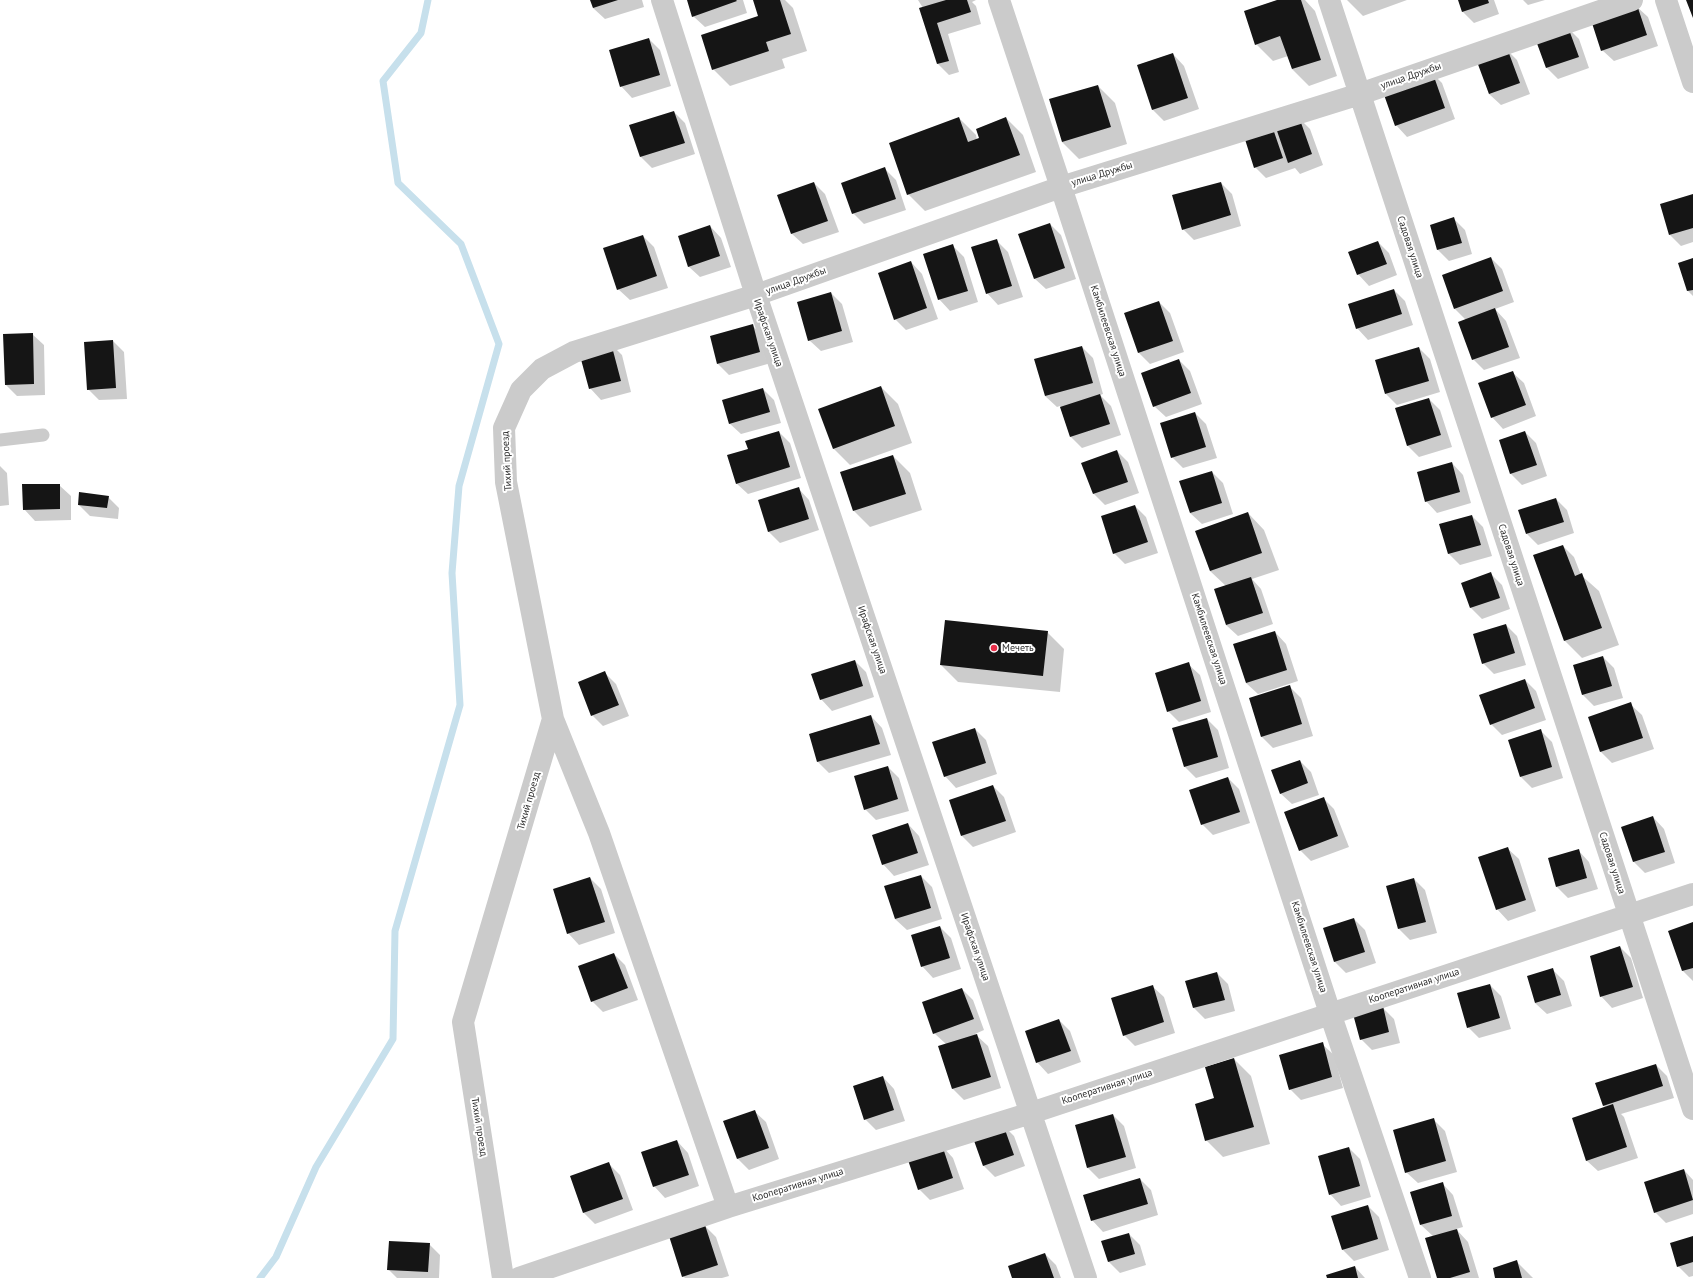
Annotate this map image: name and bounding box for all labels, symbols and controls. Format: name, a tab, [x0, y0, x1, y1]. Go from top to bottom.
street label: улица Дружбы	[1379, 60, 1443, 92]
street label: улица Дружбы	[1070, 159, 1134, 189]
street label: Садовая улица	[1394, 215, 1426, 279]
street label: улица Дружбы	[764, 265, 828, 297]
street label: Камбилеевская улица	[1088, 284, 1128, 378]
street label: Ирафская улица	[751, 297, 785, 369]
street label: Тихий проезд	[499, 431, 515, 491]
street label: Садовая улица	[1495, 523, 1527, 587]
street label: Камбилеевская улица	[1189, 592, 1229, 686]
street label: Ирафская улица	[855, 604, 889, 676]
place label: Мечеть	[1002, 642, 1034, 654]
marker: Мечеть	[989, 643, 999, 653]
street label: Тихий проезд	[515, 771, 543, 831]
street label: Садовая улица	[1596, 831, 1628, 895]
street label: Камбилеевская улица	[1289, 900, 1329, 994]
street label: Ирафская улица	[958, 911, 992, 983]
street label: Кооперативная улица	[1367, 966, 1461, 1006]
street label: Кооперативная улица	[1060, 1067, 1154, 1107]
street label: Тихий проезд	[468, 1097, 490, 1157]
street label: Кооперативная улица	[751, 1165, 845, 1205]

